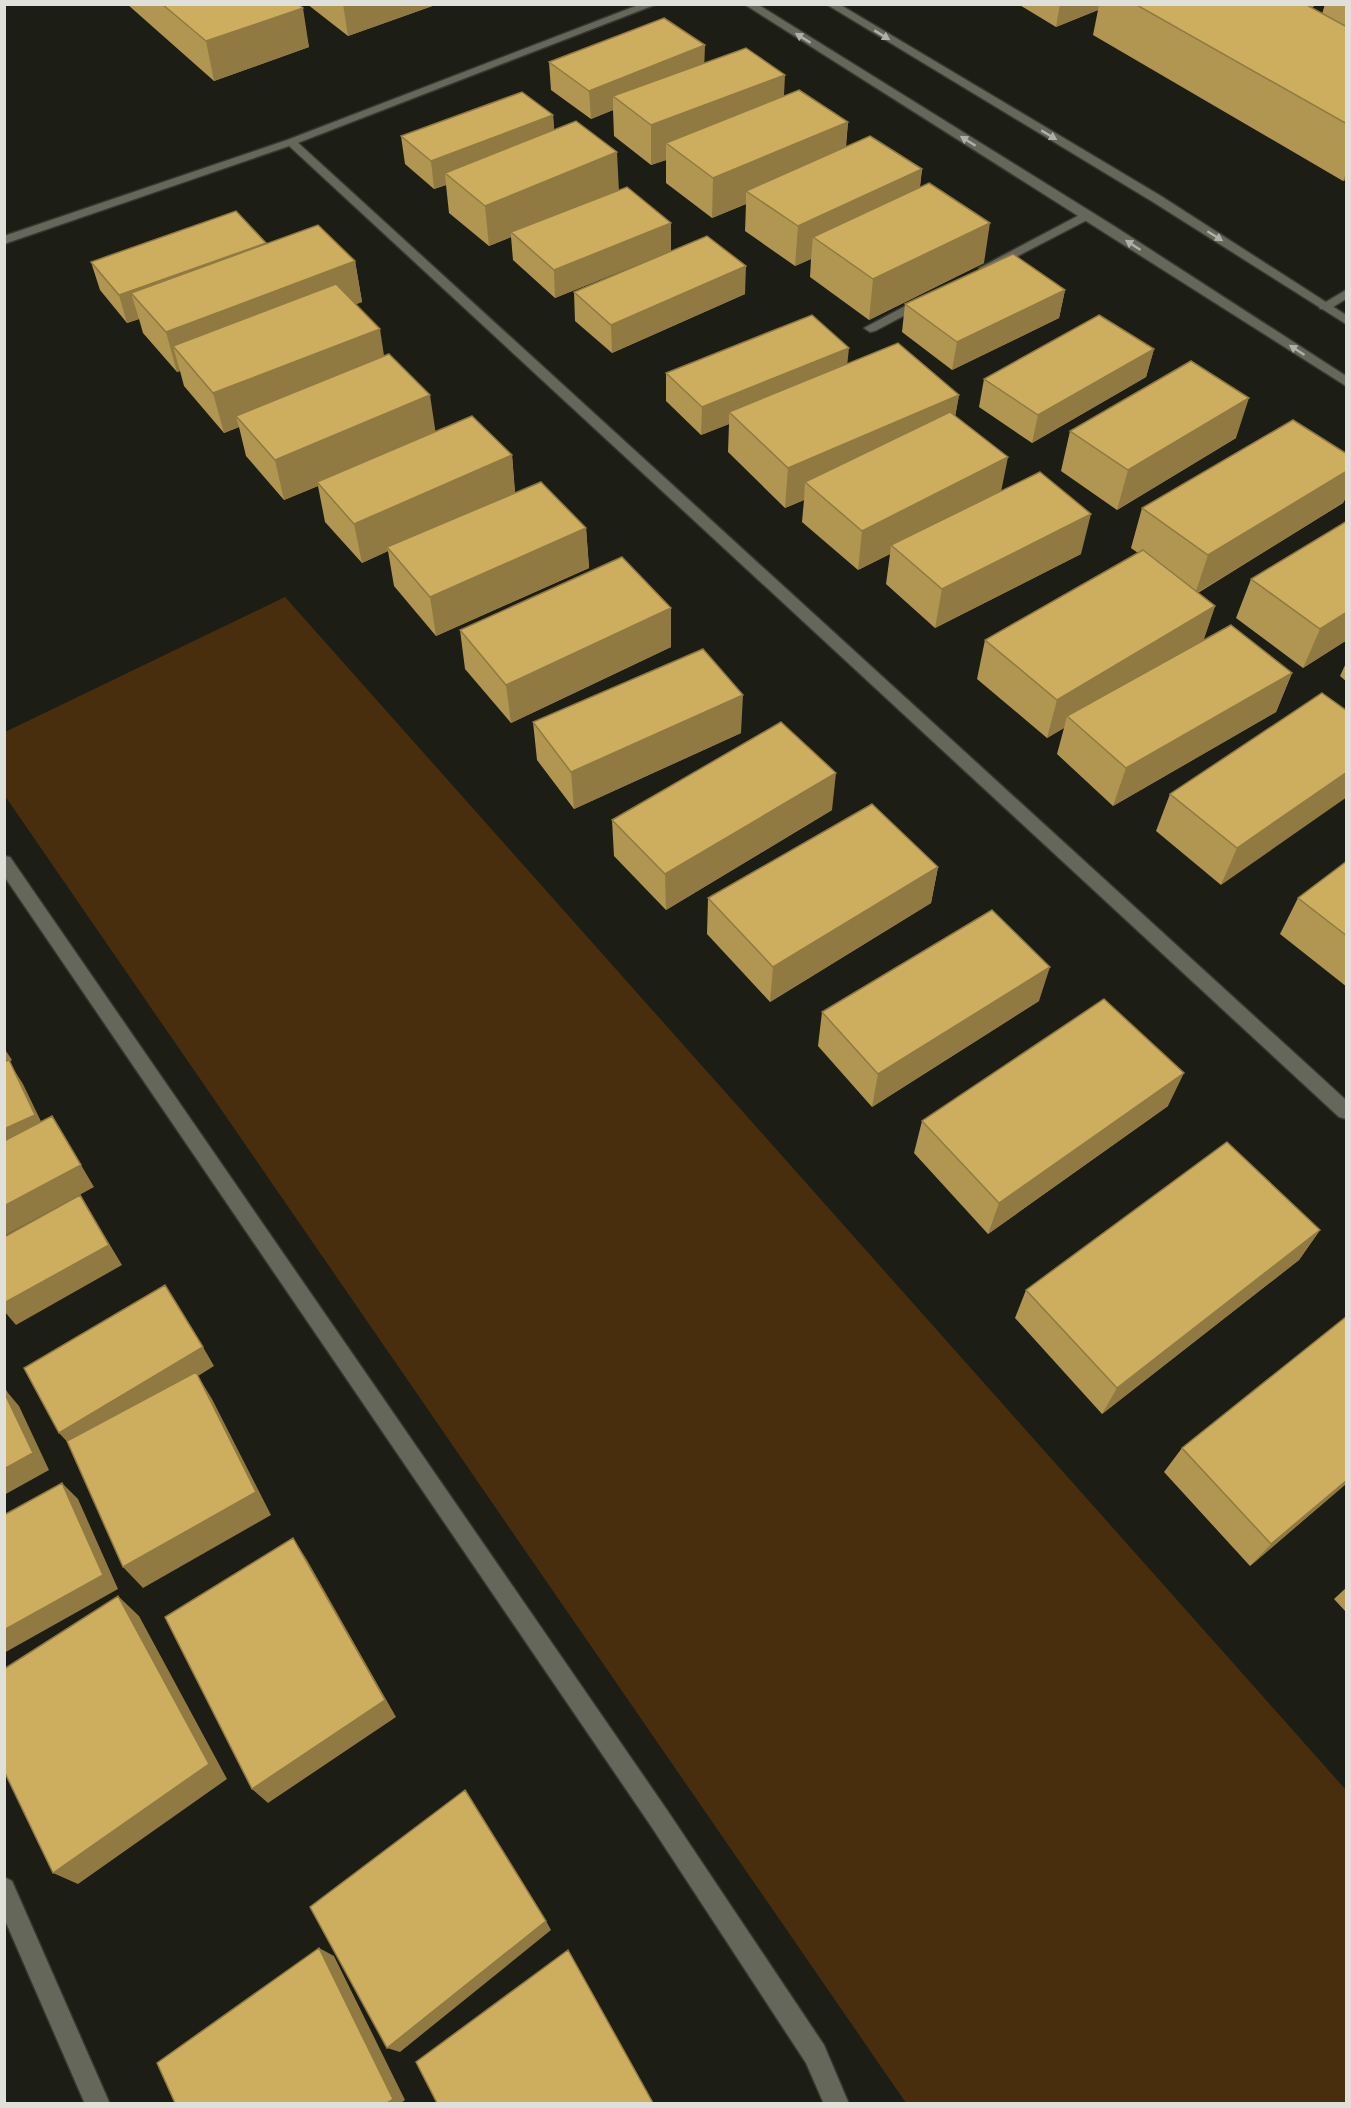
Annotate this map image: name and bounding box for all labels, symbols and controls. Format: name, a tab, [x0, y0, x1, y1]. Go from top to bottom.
one-way arrow	[874, 29, 890, 40]
one-way arrow	[795, 32, 811, 43]
one-way arrow	[1041, 129, 1057, 140]
one-way arrow	[960, 136, 976, 147]
one-way arrow	[1207, 231, 1223, 242]
one-way arrow	[1125, 239, 1142, 250]
one-way arrow	[1289, 345, 1306, 356]

